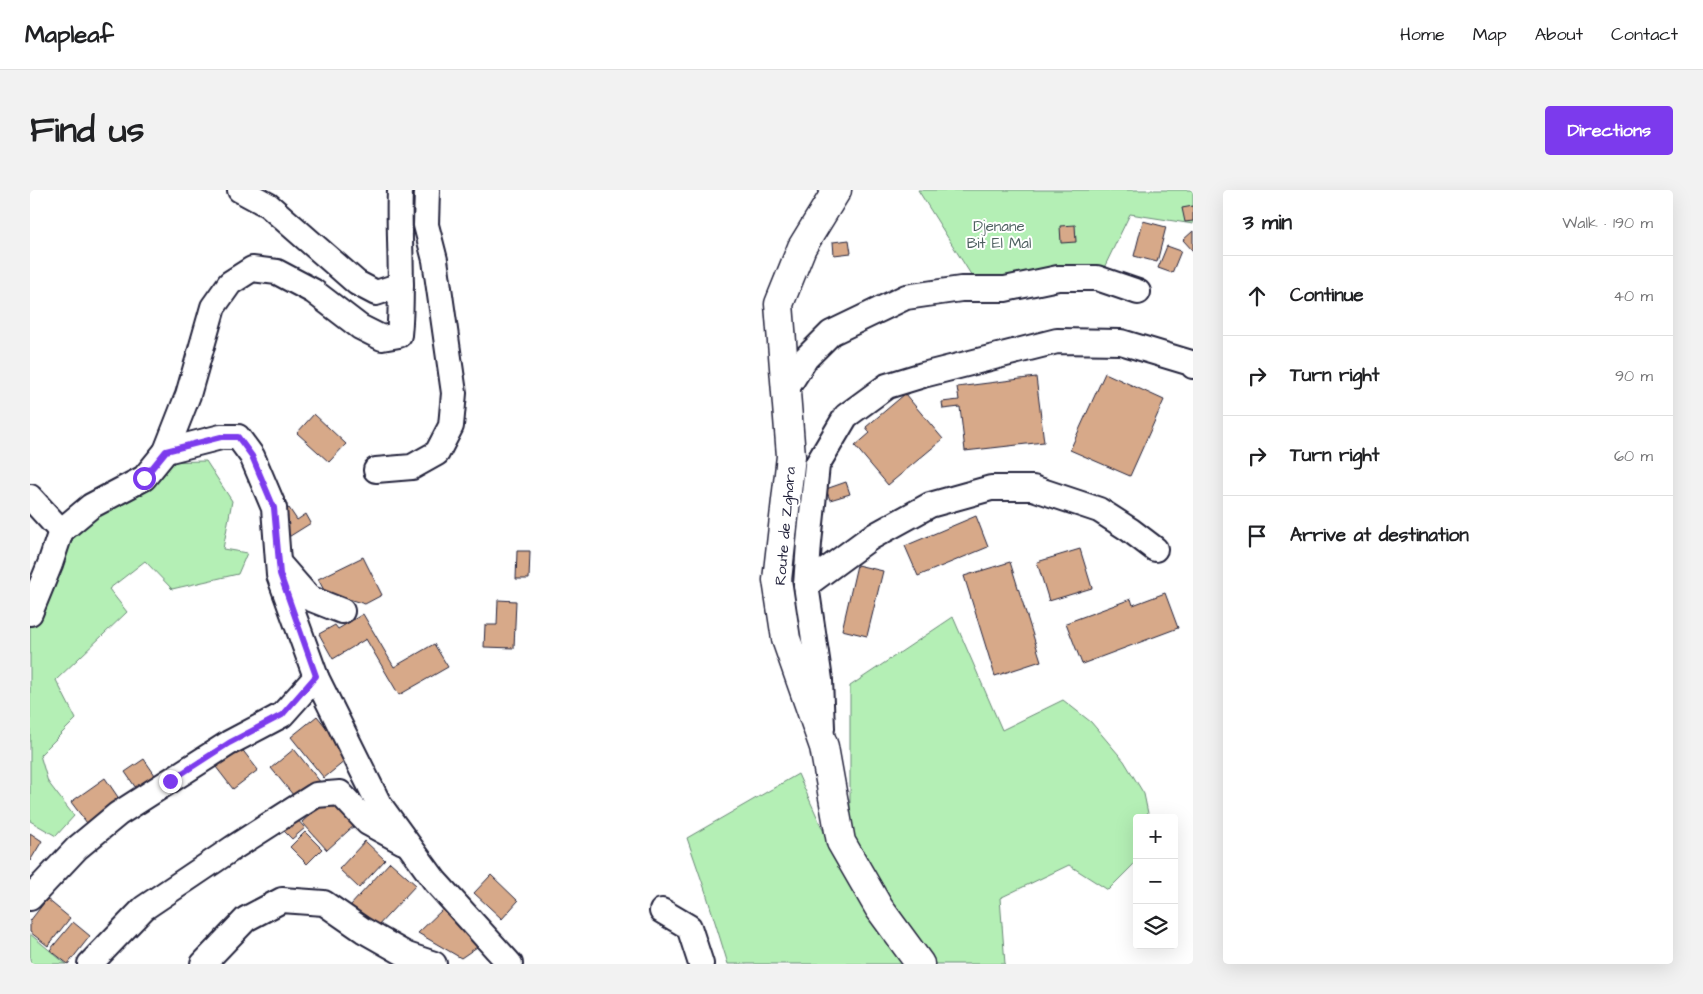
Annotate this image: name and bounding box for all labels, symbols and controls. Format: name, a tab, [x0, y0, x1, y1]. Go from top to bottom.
text: Mapleaf	[25, 18, 114, 52]
text: Home	[1400, 22, 1445, 47]
text: Map	[1473, 22, 1507, 47]
text: About	[1535, 22, 1583, 47]
text: Contact	[1611, 22, 1678, 47]
text: Find us	[30, 106, 144, 155]
button: Directions	[1545, 106, 1673, 155]
text: 3 min	[1243, 208, 1292, 237]
text: Walk · 190 m	[1562, 212, 1653, 234]
park label: Djenane Bit El Mal	[967, 216, 1031, 254]
icon: ahead	[1243, 282, 1271, 310]
text: Continue	[1290, 282, 1364, 309]
text: 40 m	[1613, 285, 1653, 307]
icon: right	[1243, 362, 1271, 390]
text: Turn right	[1290, 362, 1379, 389]
text: 90 m	[1615, 365, 1653, 387]
icon: right	[1243, 442, 1271, 470]
text: Turn right	[1290, 442, 1379, 469]
text: 60 m	[1614, 445, 1653, 467]
street label: Route de Zghara	[770, 465, 802, 586]
route start	[133, 467, 156, 490]
icon: arrive	[1243, 522, 1271, 550]
text: Arrive at destination	[1290, 522, 1469, 549]
route end	[159, 770, 182, 793]
map controls	[1133, 814, 1178, 949]
button: +	[1133, 814, 1178, 859]
button: −	[1133, 859, 1178, 904]
button: layers	[1133, 904, 1178, 949]

